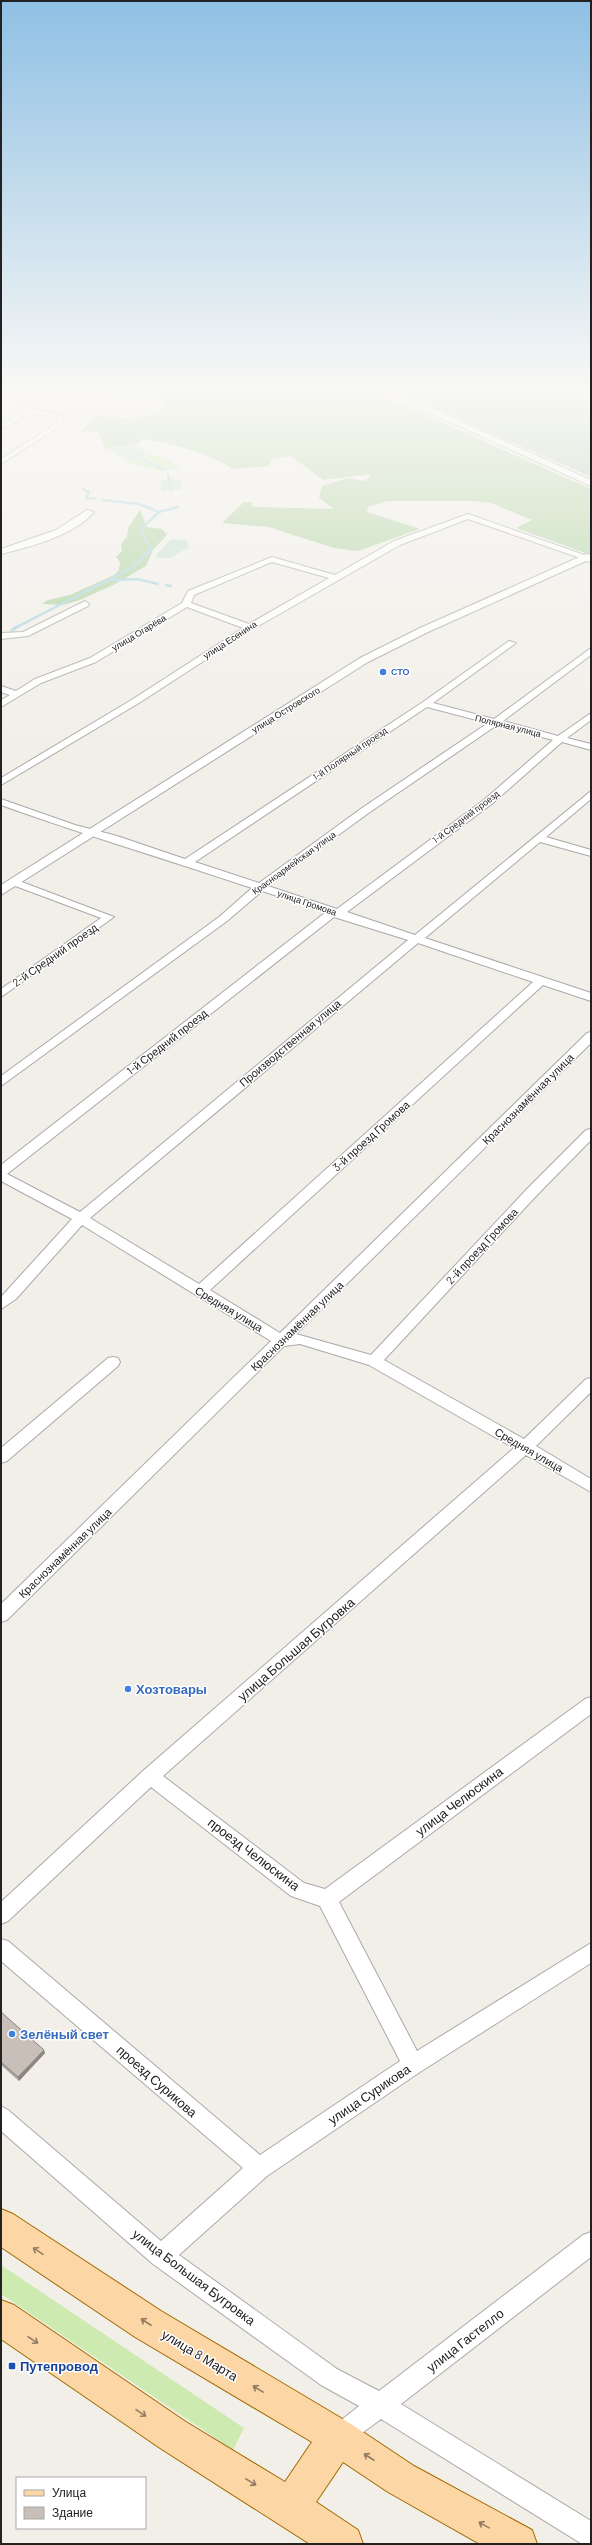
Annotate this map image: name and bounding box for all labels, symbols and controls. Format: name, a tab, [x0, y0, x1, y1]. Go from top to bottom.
street label: улица Огарёва	[110, 612, 168, 653]
street label: улица Есенина	[201, 618, 259, 661]
place label: СТО	[391, 666, 410, 677]
marker: СТО	[378, 667, 388, 677]
street label: улица Островского	[250, 684, 322, 735]
street label: Полярная улица	[474, 712, 542, 739]
street label: 1-й Полярный проезд	[311, 724, 390, 782]
street label: 1-й Средний проезд	[430, 787, 502, 845]
street label: Красноармейская улица	[250, 828, 338, 897]
street label: улица Громова	[276, 887, 338, 918]
street label: 2-й Средний проезд	[10, 920, 100, 989]
street label: Производственная улица	[236, 996, 344, 1089]
street label: 1-й Средний проезд	[124, 1006, 210, 1077]
street label: Краснознамённая улица	[479, 1050, 577, 1147]
street label: 3-й проезд Громова	[330, 1097, 412, 1174]
street label: 2-й проезд Громова	[443, 1204, 521, 1286]
street label: Краснознамённая улица	[248, 1277, 346, 1373]
street label: Средняя улица	[193, 1283, 266, 1334]
street label: Средняя улица	[493, 1425, 567, 1475]
street label: Краснознамённая улица	[16, 1504, 114, 1600]
street label: улица Большая Бугровка	[234, 1593, 358, 1704]
place label: Хозтовары	[136, 1681, 207, 1697]
marker: Хозтовары	[123, 1684, 133, 1694]
street label: улица Челюскина	[412, 1763, 506, 1839]
street label: проезд Челюскина	[205, 1814, 304, 1894]
place label: Зелёный свет	[20, 2026, 109, 2042]
marker: Зелёный свет	[7, 2029, 17, 2039]
street label: проезд Сурикова	[113, 2042, 201, 2121]
street label: улица Сурикова	[325, 2060, 414, 2127]
street label: улица Большая Бугровка	[129, 2226, 259, 2329]
one-way arrow	[33, 2247, 44, 2255]
street label: улица Гастелло	[423, 2305, 507, 2375]
one-way arrow	[140, 2318, 152, 2326]
street label: улица 8 Марта	[159, 2326, 242, 2384]
one-way arrow	[28, 2336, 39, 2344]
place label: Путепровод	[20, 2358, 99, 2374]
marker: Путепровод	[7, 2361, 17, 2371]
one-way arrow	[252, 2385, 264, 2393]
one-way arrow	[135, 2409, 146, 2417]
one-way arrow	[363, 2453, 374, 2462]
legend	[16, 2477, 146, 2529]
one-way arrow	[245, 2479, 257, 2487]
text: Улица	[52, 2485, 86, 2500]
text: Здание	[52, 2505, 93, 2520]
one-way arrow	[478, 2521, 490, 2528]

